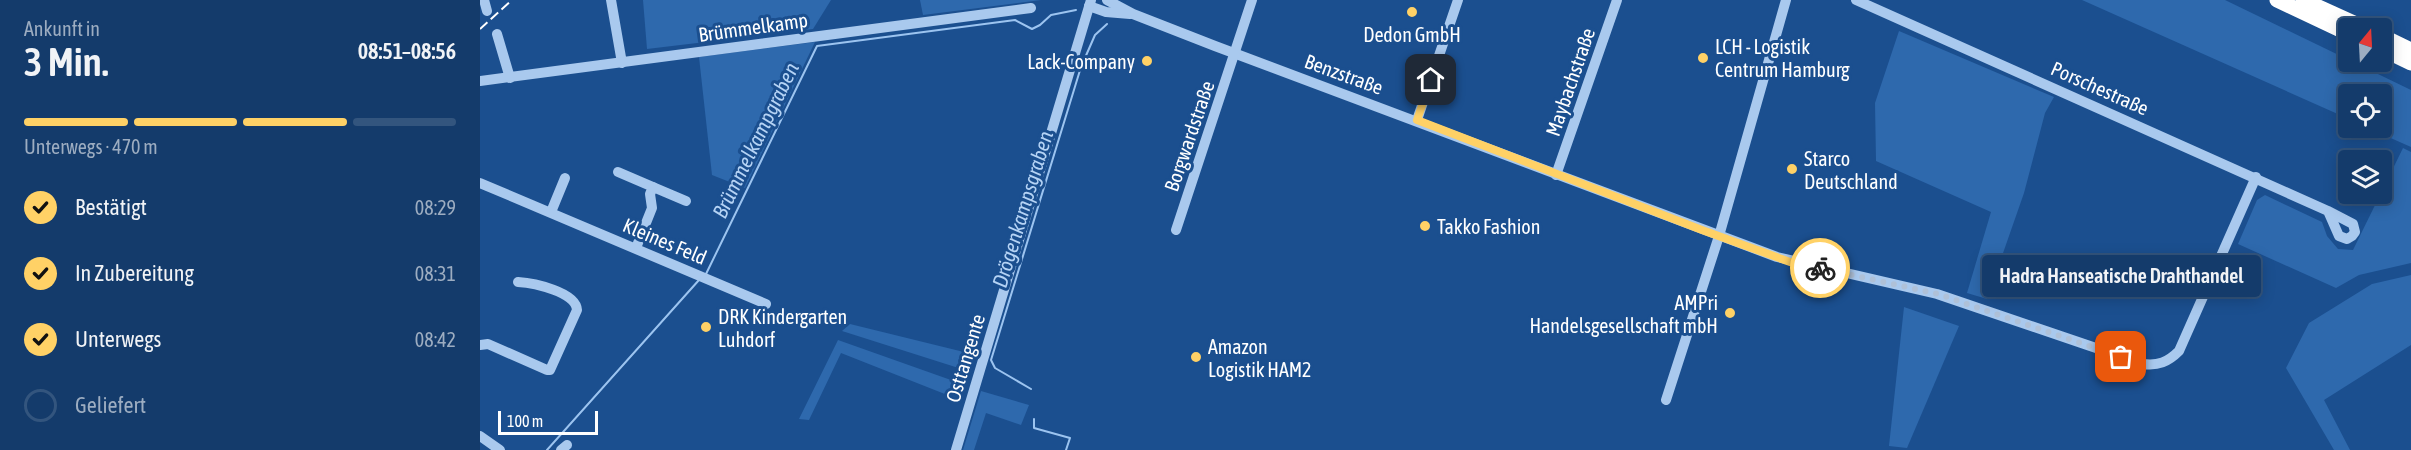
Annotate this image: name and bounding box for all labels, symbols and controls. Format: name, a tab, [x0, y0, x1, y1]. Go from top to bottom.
marker: Dedon GmbH	[1405, 5, 1419, 19]
street label: Brümmelkamp	[697, 8, 809, 46]
text: Ankunft in	[24, 17, 100, 40]
north arrow	[2338, 18, 2392, 72]
map controls	[2338, 18, 2392, 204]
place label: Dedon GmbH	[1363, 23, 1461, 46]
street label: Maybachstraße	[1541, 25, 1599, 139]
place label: LCH - Logistik Centrum Hamburg	[1715, 35, 1850, 81]
text: 08:51–08:56	[358, 38, 456, 64]
text: 3 Min.	[24, 40, 109, 84]
street label: Benzstraße	[1302, 49, 1386, 99]
place label: Lack-Company	[1027, 50, 1135, 73]
marker: LCH - Logistik Centrum Hamburg	[1696, 51, 1710, 65]
marker: Lack-Company	[1140, 54, 1154, 68]
pin	[1405, 54, 1456, 105]
street label: Porschestraße	[2048, 56, 2152, 120]
water label: Brümmelkampgraben	[707, 58, 803, 222]
icon: home	[1414, 63, 1447, 96]
street label: Borgwardstraße	[1159, 78, 1219, 194]
button: locate	[2338, 84, 2392, 138]
water label: Drögenkampsgraben	[987, 128, 1057, 290]
text: Unterwegs · 470 m	[24, 135, 158, 158]
place label: Starco Deutschland	[1804, 147, 1898, 193]
button: layers	[2338, 150, 2392, 204]
marker: Starco Deutschland	[1785, 162, 1799, 176]
icon: check	[24, 191, 57, 224]
text: Bestätigt	[75, 194, 147, 220]
text: 08:29	[415, 196, 456, 219]
street label: Kleines Feld	[620, 213, 710, 269]
place label: Takko Fashion	[1437, 215, 1540, 238]
marker: Takko Fashion	[1418, 219, 1432, 233]
courier	[1790, 238, 1850, 298]
icon: bike	[1804, 252, 1837, 285]
callout: Hadra Hanseatische Drahthandel	[1982, 255, 2260, 297]
icon: check	[24, 257, 57, 290]
text: In Zubereitung	[75, 260, 194, 286]
text: 08:31	[415, 262, 456, 285]
text: Hadra Hanseatische Drahthandel	[1999, 264, 2244, 287]
place label: AMPri Handelsgesellschaft mbH	[1529, 291, 1718, 337]
place label: DRK Kindergarten Luhdorf	[718, 305, 847, 351]
marker: AMPri Handelsgesellschaft mbH	[1723, 306, 1737, 320]
street label: Osttangente	[941, 311, 989, 405]
marker: DRK Kindergarten Luhdorf	[699, 320, 713, 334]
icon: check	[24, 323, 57, 356]
text: Unterwegs	[75, 326, 161, 352]
text: 08:42	[415, 328, 456, 351]
pin	[2095, 331, 2146, 382]
place label: Amazon Logistik HAM2	[1208, 335, 1312, 381]
icon: bag	[2104, 340, 2137, 373]
marker: Amazon Logistik HAM2	[1189, 350, 1203, 364]
text: Geliefert	[75, 392, 146, 418]
scale bar	[498, 408, 598, 436]
text: 100 m	[507, 412, 543, 430]

